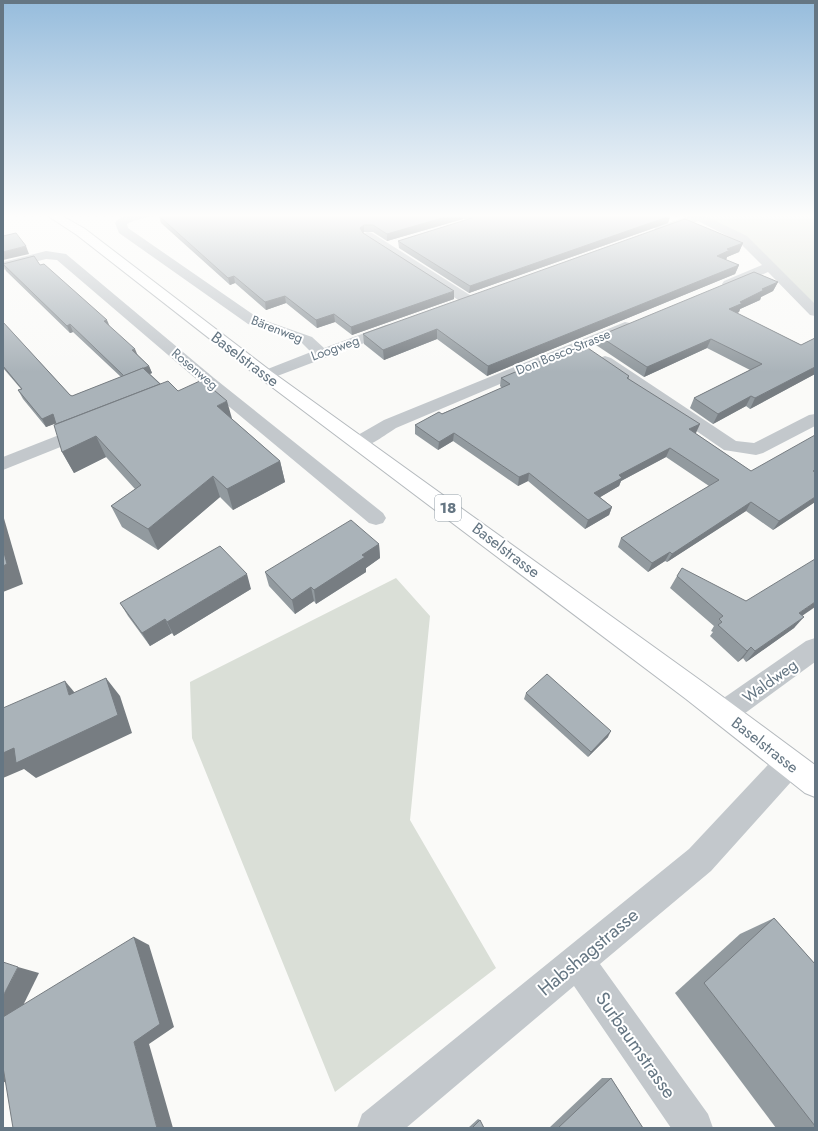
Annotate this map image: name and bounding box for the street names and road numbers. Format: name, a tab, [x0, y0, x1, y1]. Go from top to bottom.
street label: Bärenweg	[248, 310, 306, 348]
street label: Don Bosco-Strasse	[513, 324, 613, 380]
street label: Baselstrasse	[206, 326, 284, 392]
street label: Loogweg	[308, 330, 362, 366]
street label: Rosenweg	[168, 344, 222, 394]
road number: 18	[435, 495, 461, 521]
street label: Baselstrasse	[467, 517, 545, 583]
street label: Waldweg	[738, 653, 802, 709]
street label: Baselstrasse	[727, 711, 803, 779]
street label: Habshagstrasse	[532, 902, 644, 1002]
street label: Surbaumstrasse	[589, 986, 683, 1104]

